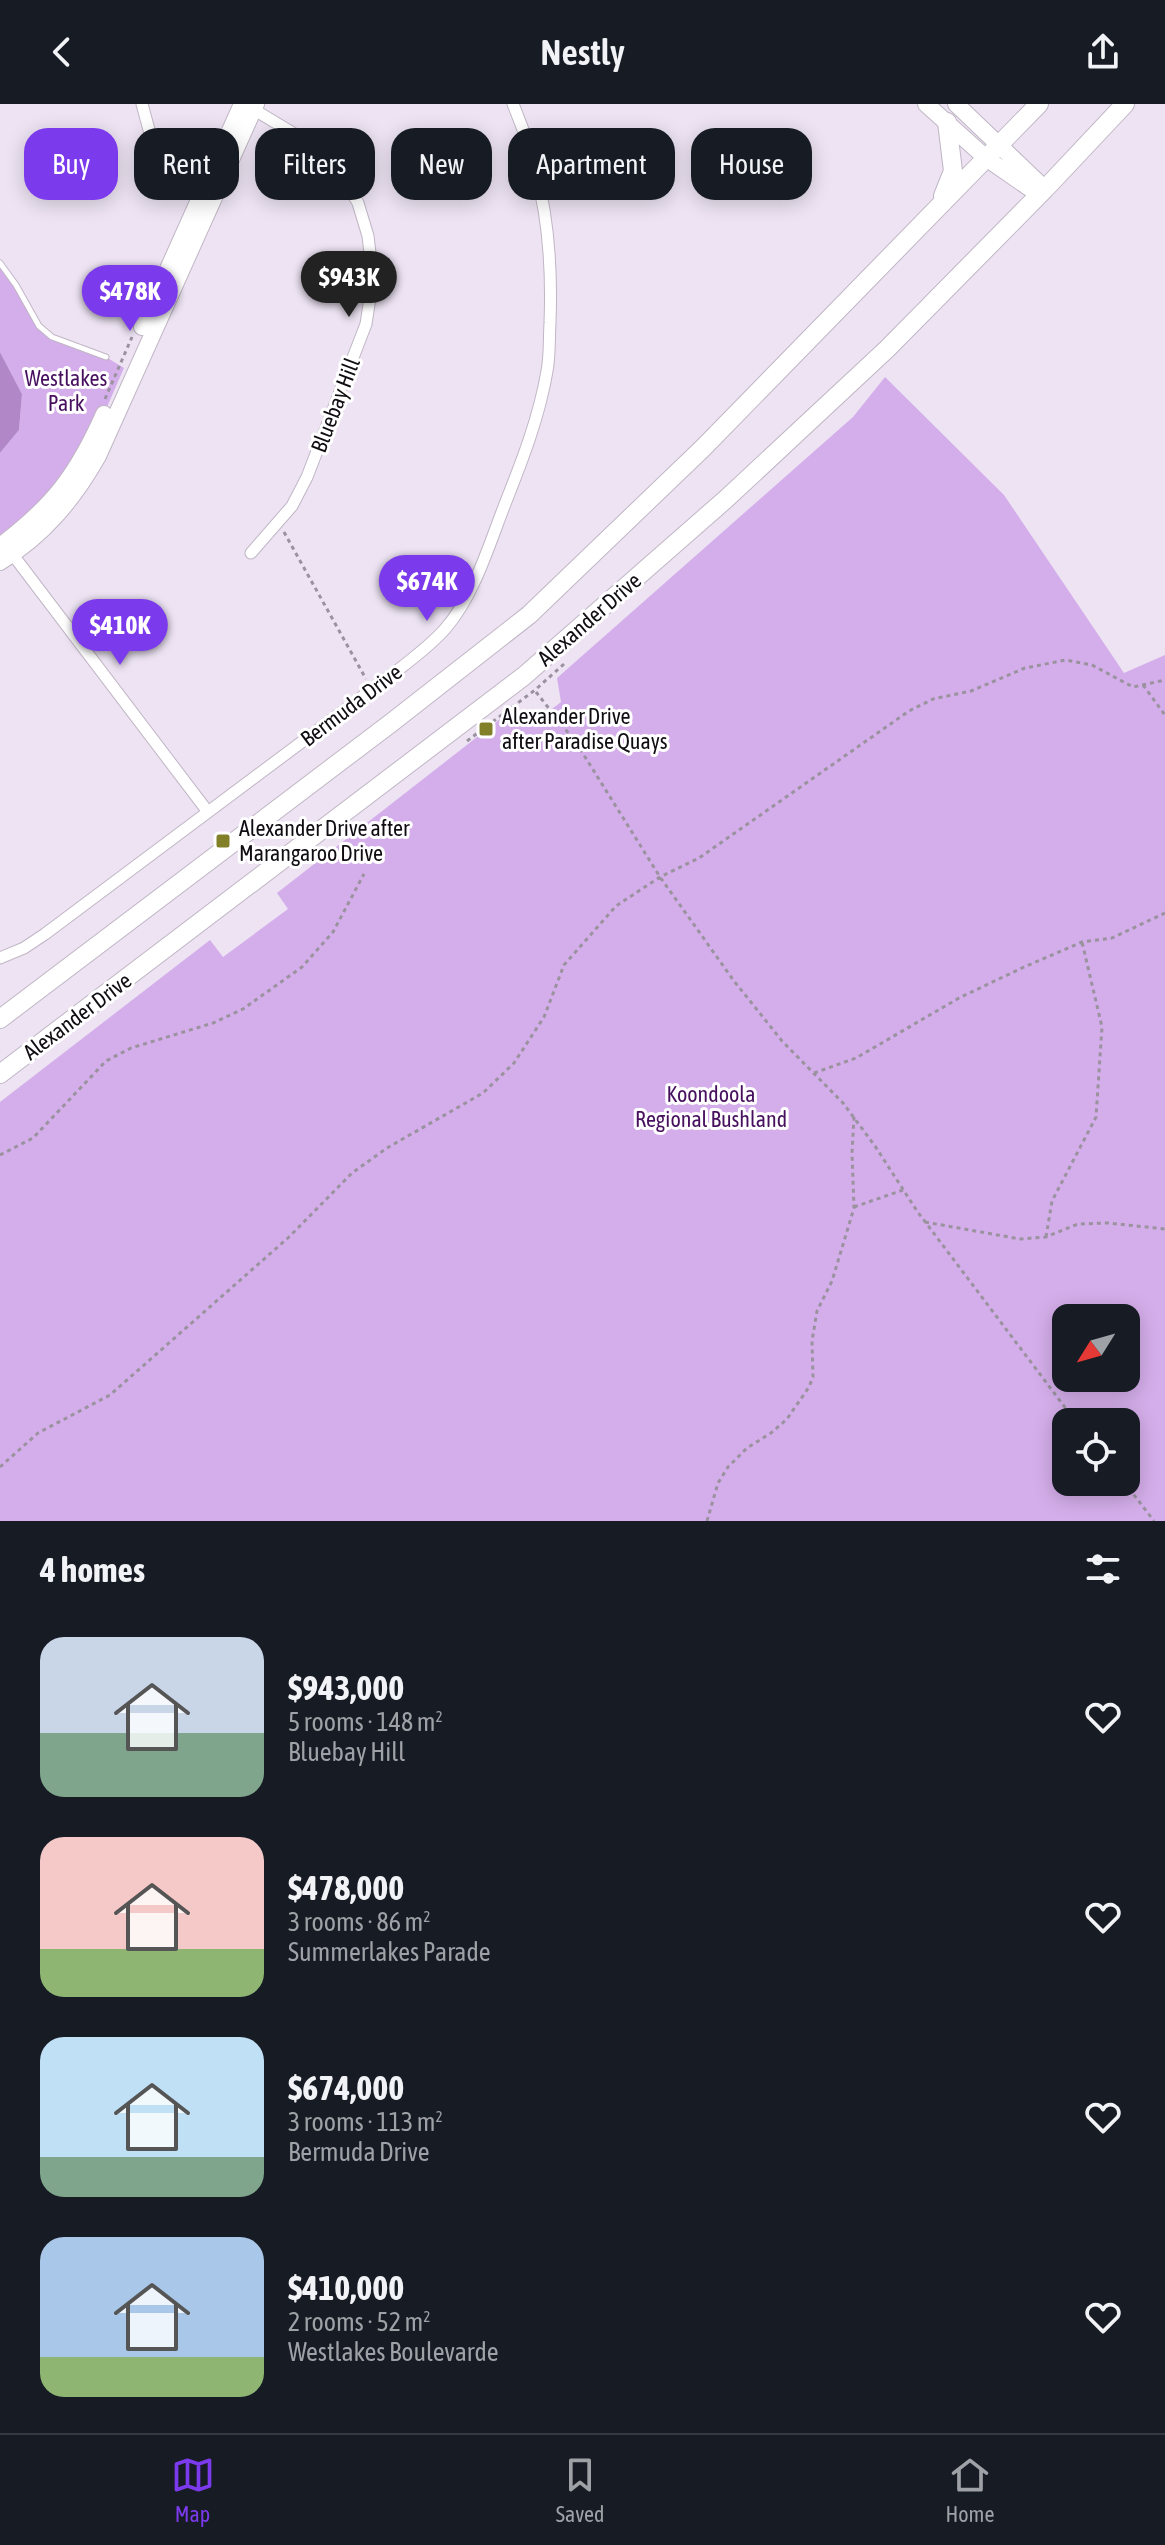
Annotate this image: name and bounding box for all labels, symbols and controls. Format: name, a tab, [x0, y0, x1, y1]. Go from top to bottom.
icon: back	[40, 30, 84, 74]
icon: share	[1081, 30, 1125, 74]
text: Nestly	[540, 31, 625, 73]
chip: Buy	[24, 128, 118, 200]
chip: Rent	[134, 128, 239, 200]
chip: Filters	[255, 128, 375, 200]
chip: New	[391, 128, 492, 200]
chip: Apartment	[508, 128, 675, 200]
chip: House	[691, 128, 812, 200]
pin: $943K	[293, 251, 405, 319]
text: $943K	[319, 262, 379, 292]
pin: $478K	[74, 265, 186, 333]
text: $478K	[100, 276, 160, 306]
street label: Bluebay Hill	[305, 354, 365, 456]
park label: Westlakes Park	[25, 365, 107, 416]
pin: $674K	[371, 555, 483, 623]
text: $674K	[397, 566, 457, 596]
street label: Alexander Drive	[532, 567, 646, 671]
pin: $410K	[64, 599, 176, 667]
text: $410K	[90, 610, 150, 640]
street label: Bermuda Drive	[295, 659, 407, 751]
place label: Alexander Drive after Paradise Quays	[502, 703, 668, 754]
marker: Alexander Drive after Paradise Quays	[477, 720, 495, 738]
place label: Alexander Drive after Marangaroo Drive	[239, 815, 410, 866]
marker: Alexander Drive after Marangaroo Drive	[214, 832, 232, 850]
street label: Alexander Drive	[18, 967, 136, 1065]
park label: Koondoola Regional Bushland	[635, 1081, 787, 1132]
north arrow	[1052, 1304, 1140, 1392]
map controls	[1052, 1304, 1140, 1496]
button: locate	[1052, 1408, 1140, 1496]
icon: filters	[1081, 1547, 1125, 1591]
text: 4 homes	[40, 1550, 145, 1589]
text: $943,000	[288, 1668, 404, 1707]
icon: home	[104, 1669, 200, 1765]
icon: heart	[1081, 1695, 1125, 1739]
text: 5 rooms · 148 m²	[288, 1707, 443, 1737]
text: Bluebay Hill	[288, 1737, 405, 1767]
text: $478,000	[288, 1868, 404, 1907]
icon: home	[104, 1869, 200, 1965]
icon: heart	[1081, 1895, 1125, 1939]
text: 3 rooms · 86 m²	[288, 1907, 430, 1937]
text: Summerlakes Parade	[288, 1937, 491, 1967]
text: $674,000	[288, 2068, 404, 2107]
icon: home	[104, 2069, 200, 2165]
icon: heart	[1081, 2095, 1125, 2139]
text: 3 rooms · 113 m²	[288, 2107, 443, 2137]
text: Bermuda Drive	[288, 2137, 430, 2167]
text: $410,000	[288, 2268, 404, 2307]
icon: home	[104, 2269, 200, 2365]
icon: heart	[1081, 2295, 1125, 2339]
text: 2 rooms · 52 m²	[288, 2307, 430, 2337]
text: Westlakes Boulevarde	[288, 2337, 499, 2367]
tab: Map	[171, 2453, 215, 2527]
tab: Saved	[556, 2453, 604, 2527]
tab: Home	[945, 2453, 994, 2527]

